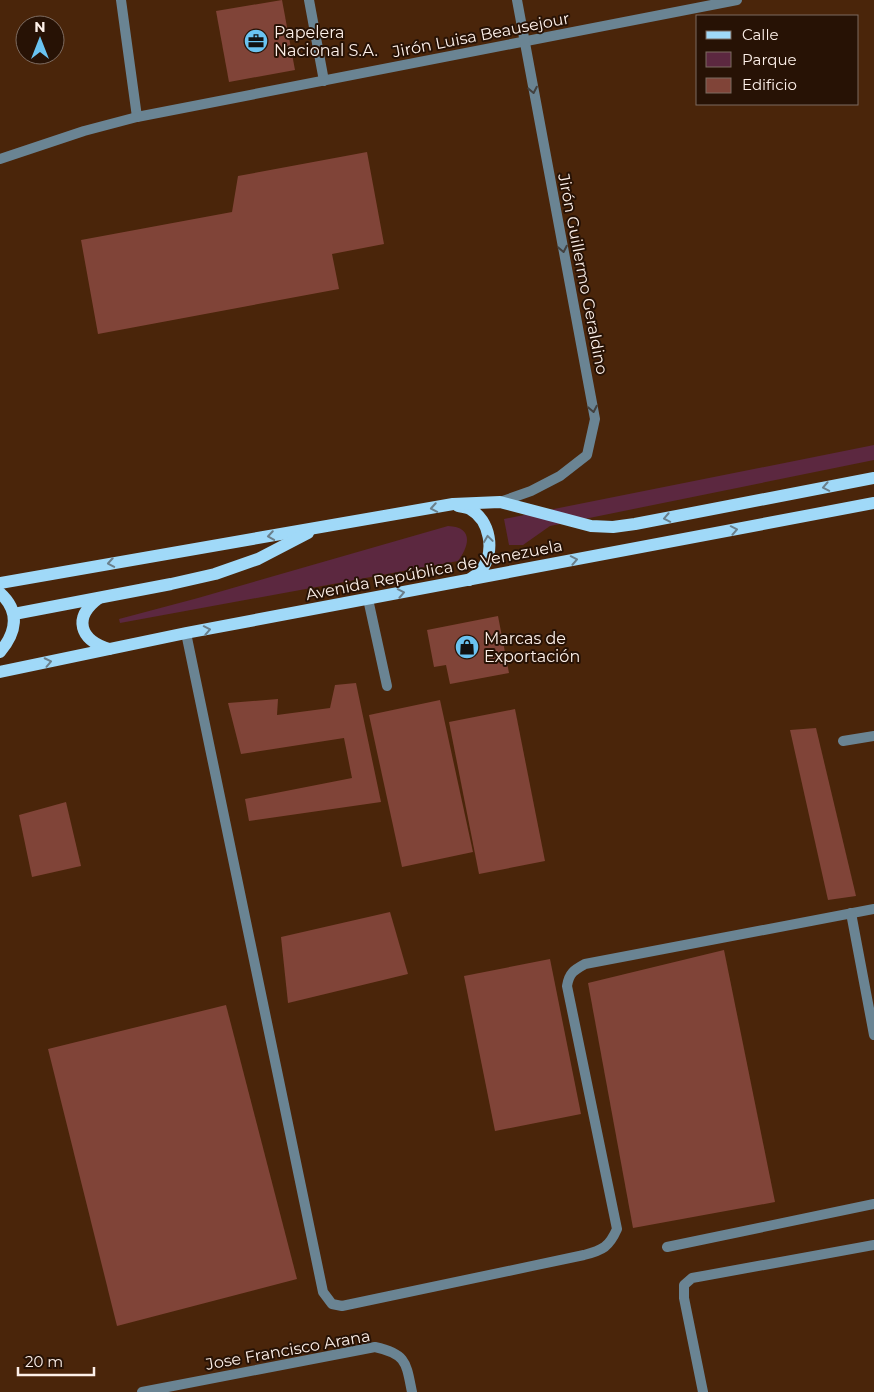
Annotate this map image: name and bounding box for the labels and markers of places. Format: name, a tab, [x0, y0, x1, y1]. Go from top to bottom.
place label: Papelera Nacional S.A.	[274, 23, 378, 60]
office icon: Papelera Nacional S.A.	[243, 28, 269, 54]
place label: Marcas de Exportación	[484, 629, 580, 666]
shop icon: Marcas de Exportación	[454, 634, 480, 660]

